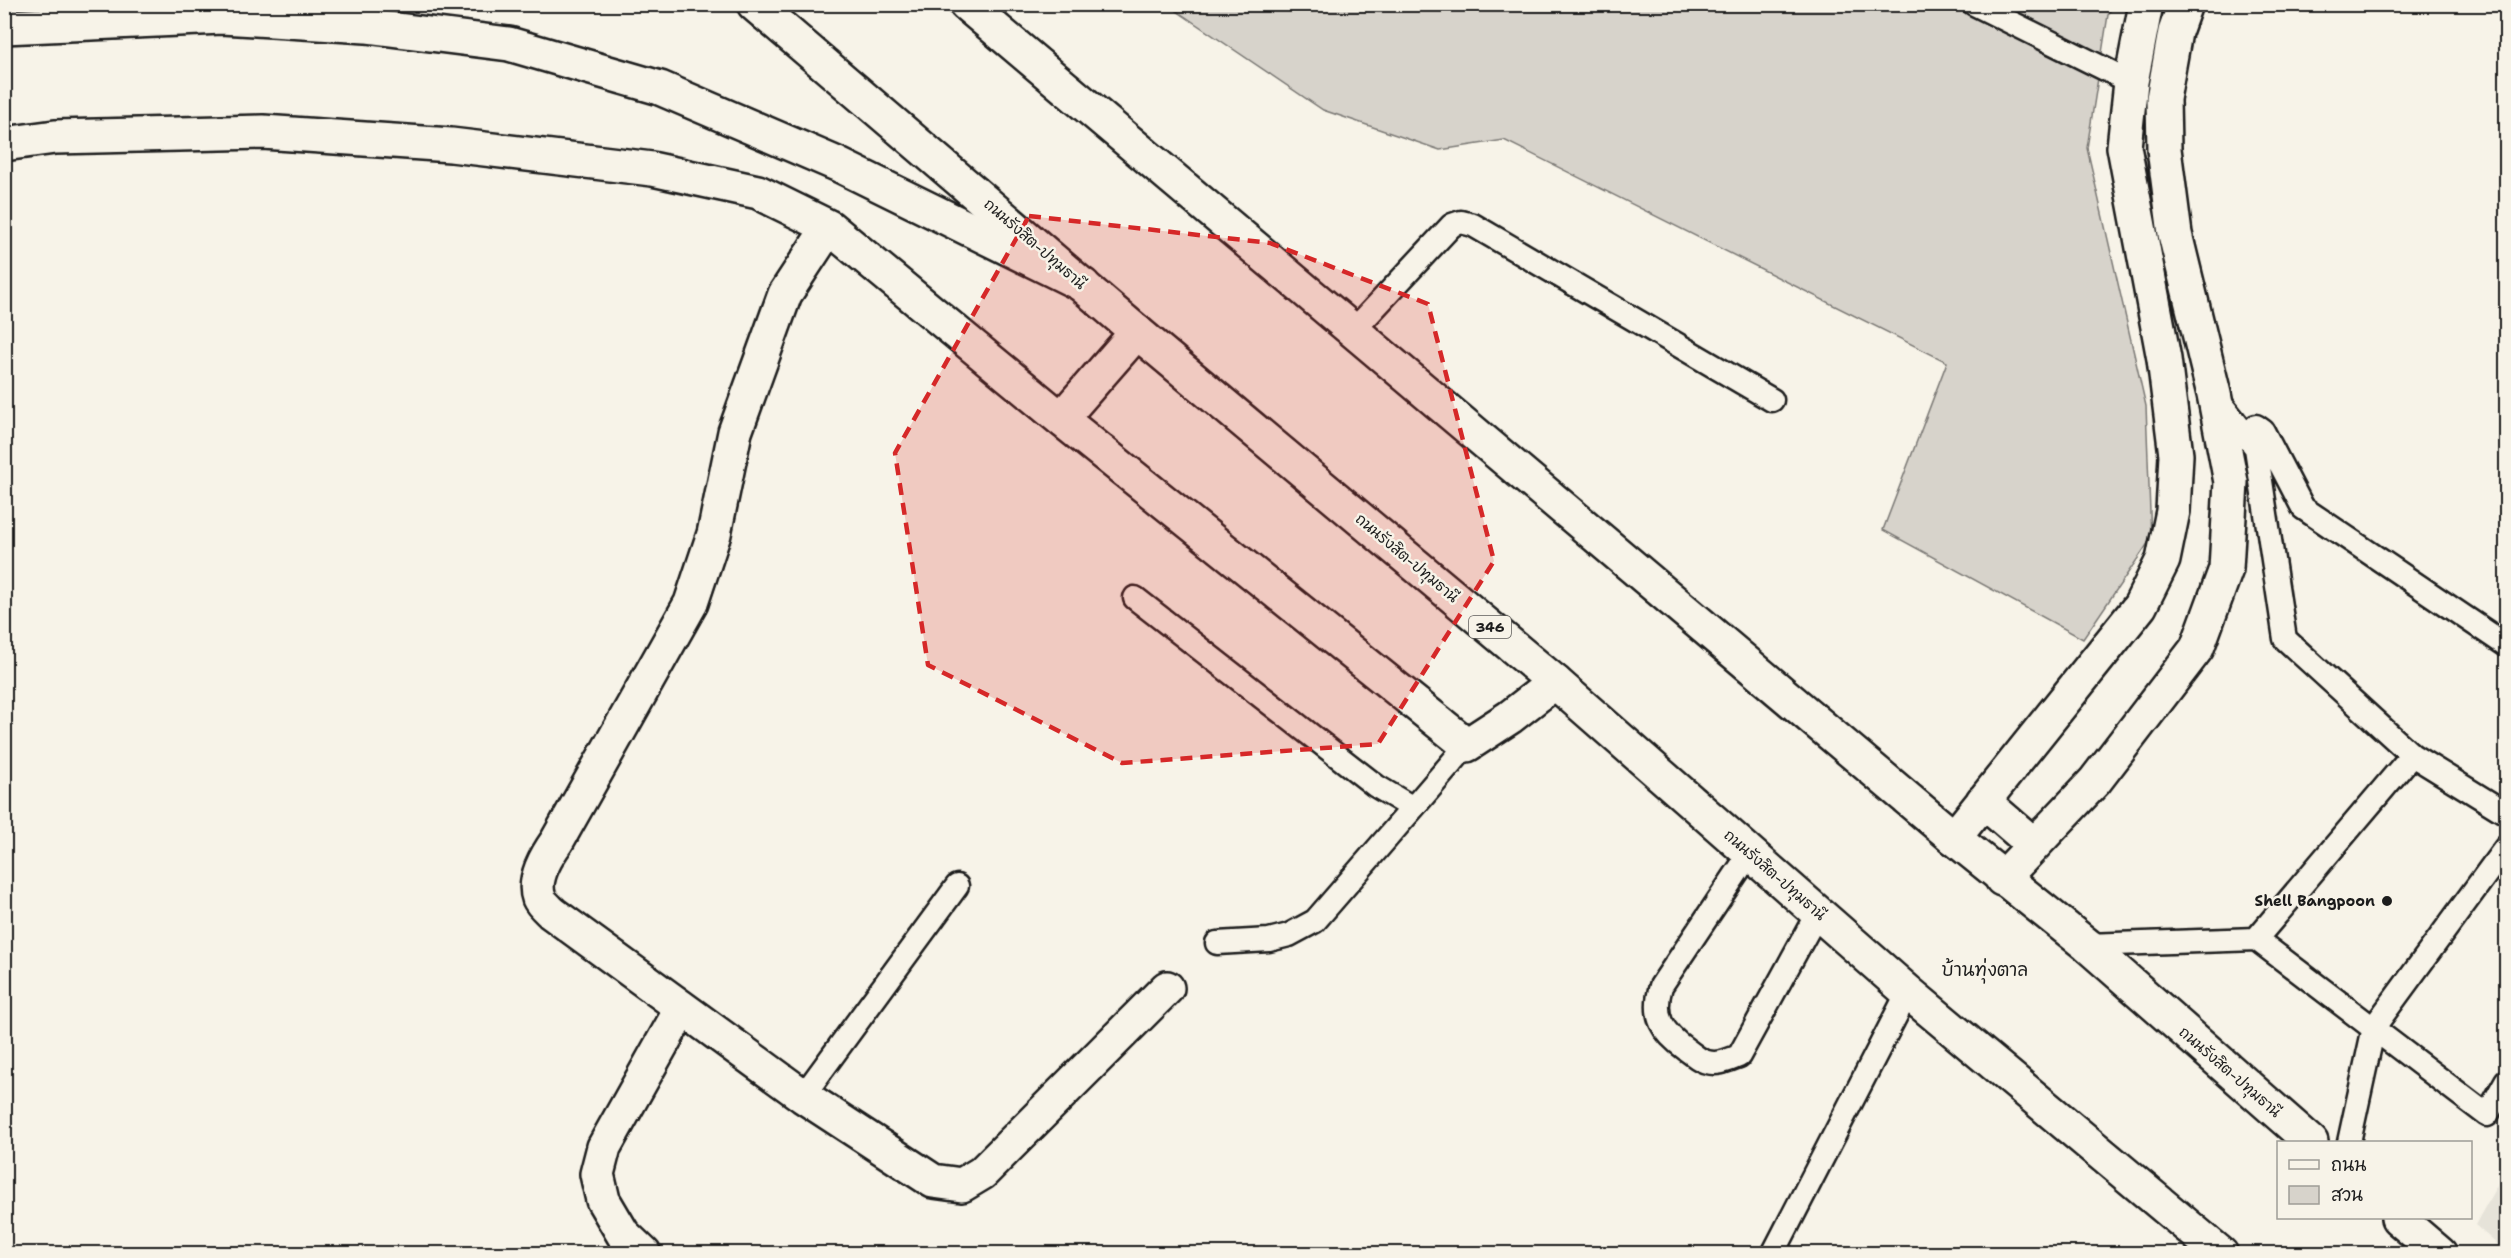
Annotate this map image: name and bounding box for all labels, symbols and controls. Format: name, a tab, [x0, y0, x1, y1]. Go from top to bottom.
street label: ถนนรังสิต-ปทุมธานี	[979, 194, 1090, 295]
street label: ถนนรังสิต-ปทุมธานี	[1351, 509, 1463, 608]
road number: 346	[1469, 616, 1511, 638]
street label: ถนนรังสิต-ปทุมธานี	[1719, 825, 1830, 926]
place label: Shell Bangpoon	[2255, 891, 2375, 911]
marker: Shell Bangpoon	[2380, 894, 2394, 908]
district label: บ้านทุ่งตาล	[1942, 958, 2028, 984]
street label: ถนนรังสิต-ปทุมธานี	[2174, 1022, 2285, 1123]
legend	[2277, 1141, 2472, 1219]
text: ถนน	[2331, 1153, 2366, 1177]
text: สวน	[2331, 1183, 2363, 1207]

